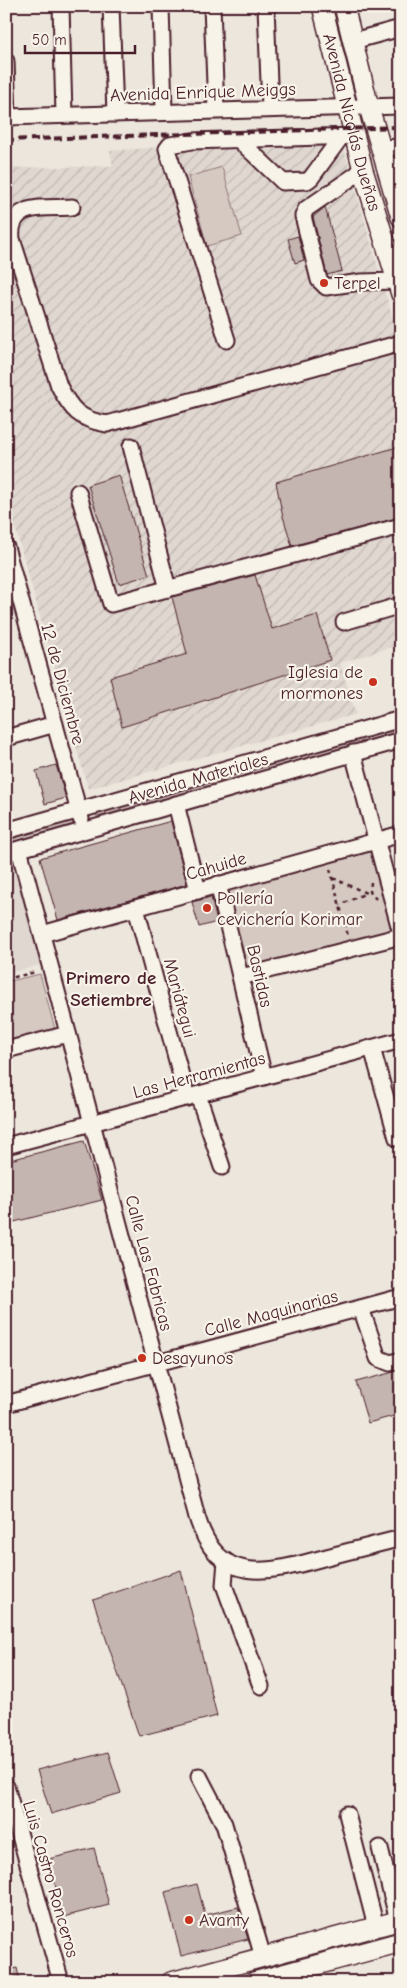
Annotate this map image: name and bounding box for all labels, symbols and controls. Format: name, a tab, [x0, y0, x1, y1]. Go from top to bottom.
scale bar	[25, 22, 135, 54]
text: 50 m	[32, 31, 67, 49]
street label: Avenida Nicolás Dueñas	[318, 31, 385, 214]
street label: Avenida Enrique Meiggs	[110, 79, 296, 106]
place label: Terpel	[334, 273, 381, 294]
marker: Terpel	[318, 277, 330, 289]
street label: 12 de Diciembre	[36, 621, 89, 747]
place label: Iglesia de mormones	[281, 662, 363, 704]
marker: Iglesia de mormones	[367, 676, 379, 688]
street label: Avenida Materiales	[126, 748, 270, 808]
street label: Cahuide	[184, 848, 249, 885]
place label: Pollería cevichería Korimar	[217, 888, 363, 930]
marker: Pollería cevichería Korimar	[201, 902, 213, 914]
street label: Bastidas	[242, 943, 277, 1009]
street label: Mariátegui	[159, 956, 200, 1040]
district label: Primero de Setiembre	[66, 967, 156, 1011]
street label: Las Herramientas	[131, 1048, 268, 1103]
street label: Calle Las Fabricas	[120, 1193, 177, 1333]
street label: Calle Maquinarias	[202, 1286, 340, 1341]
place label: Desayunos	[152, 1348, 233, 1369]
marker: Desayunos	[136, 1352, 148, 1364]
street label: Luis Castro Ronceros	[18, 1798, 83, 1960]
place label: Avanty	[199, 1910, 250, 1931]
marker: Avanty	[183, 1914, 195, 1926]

